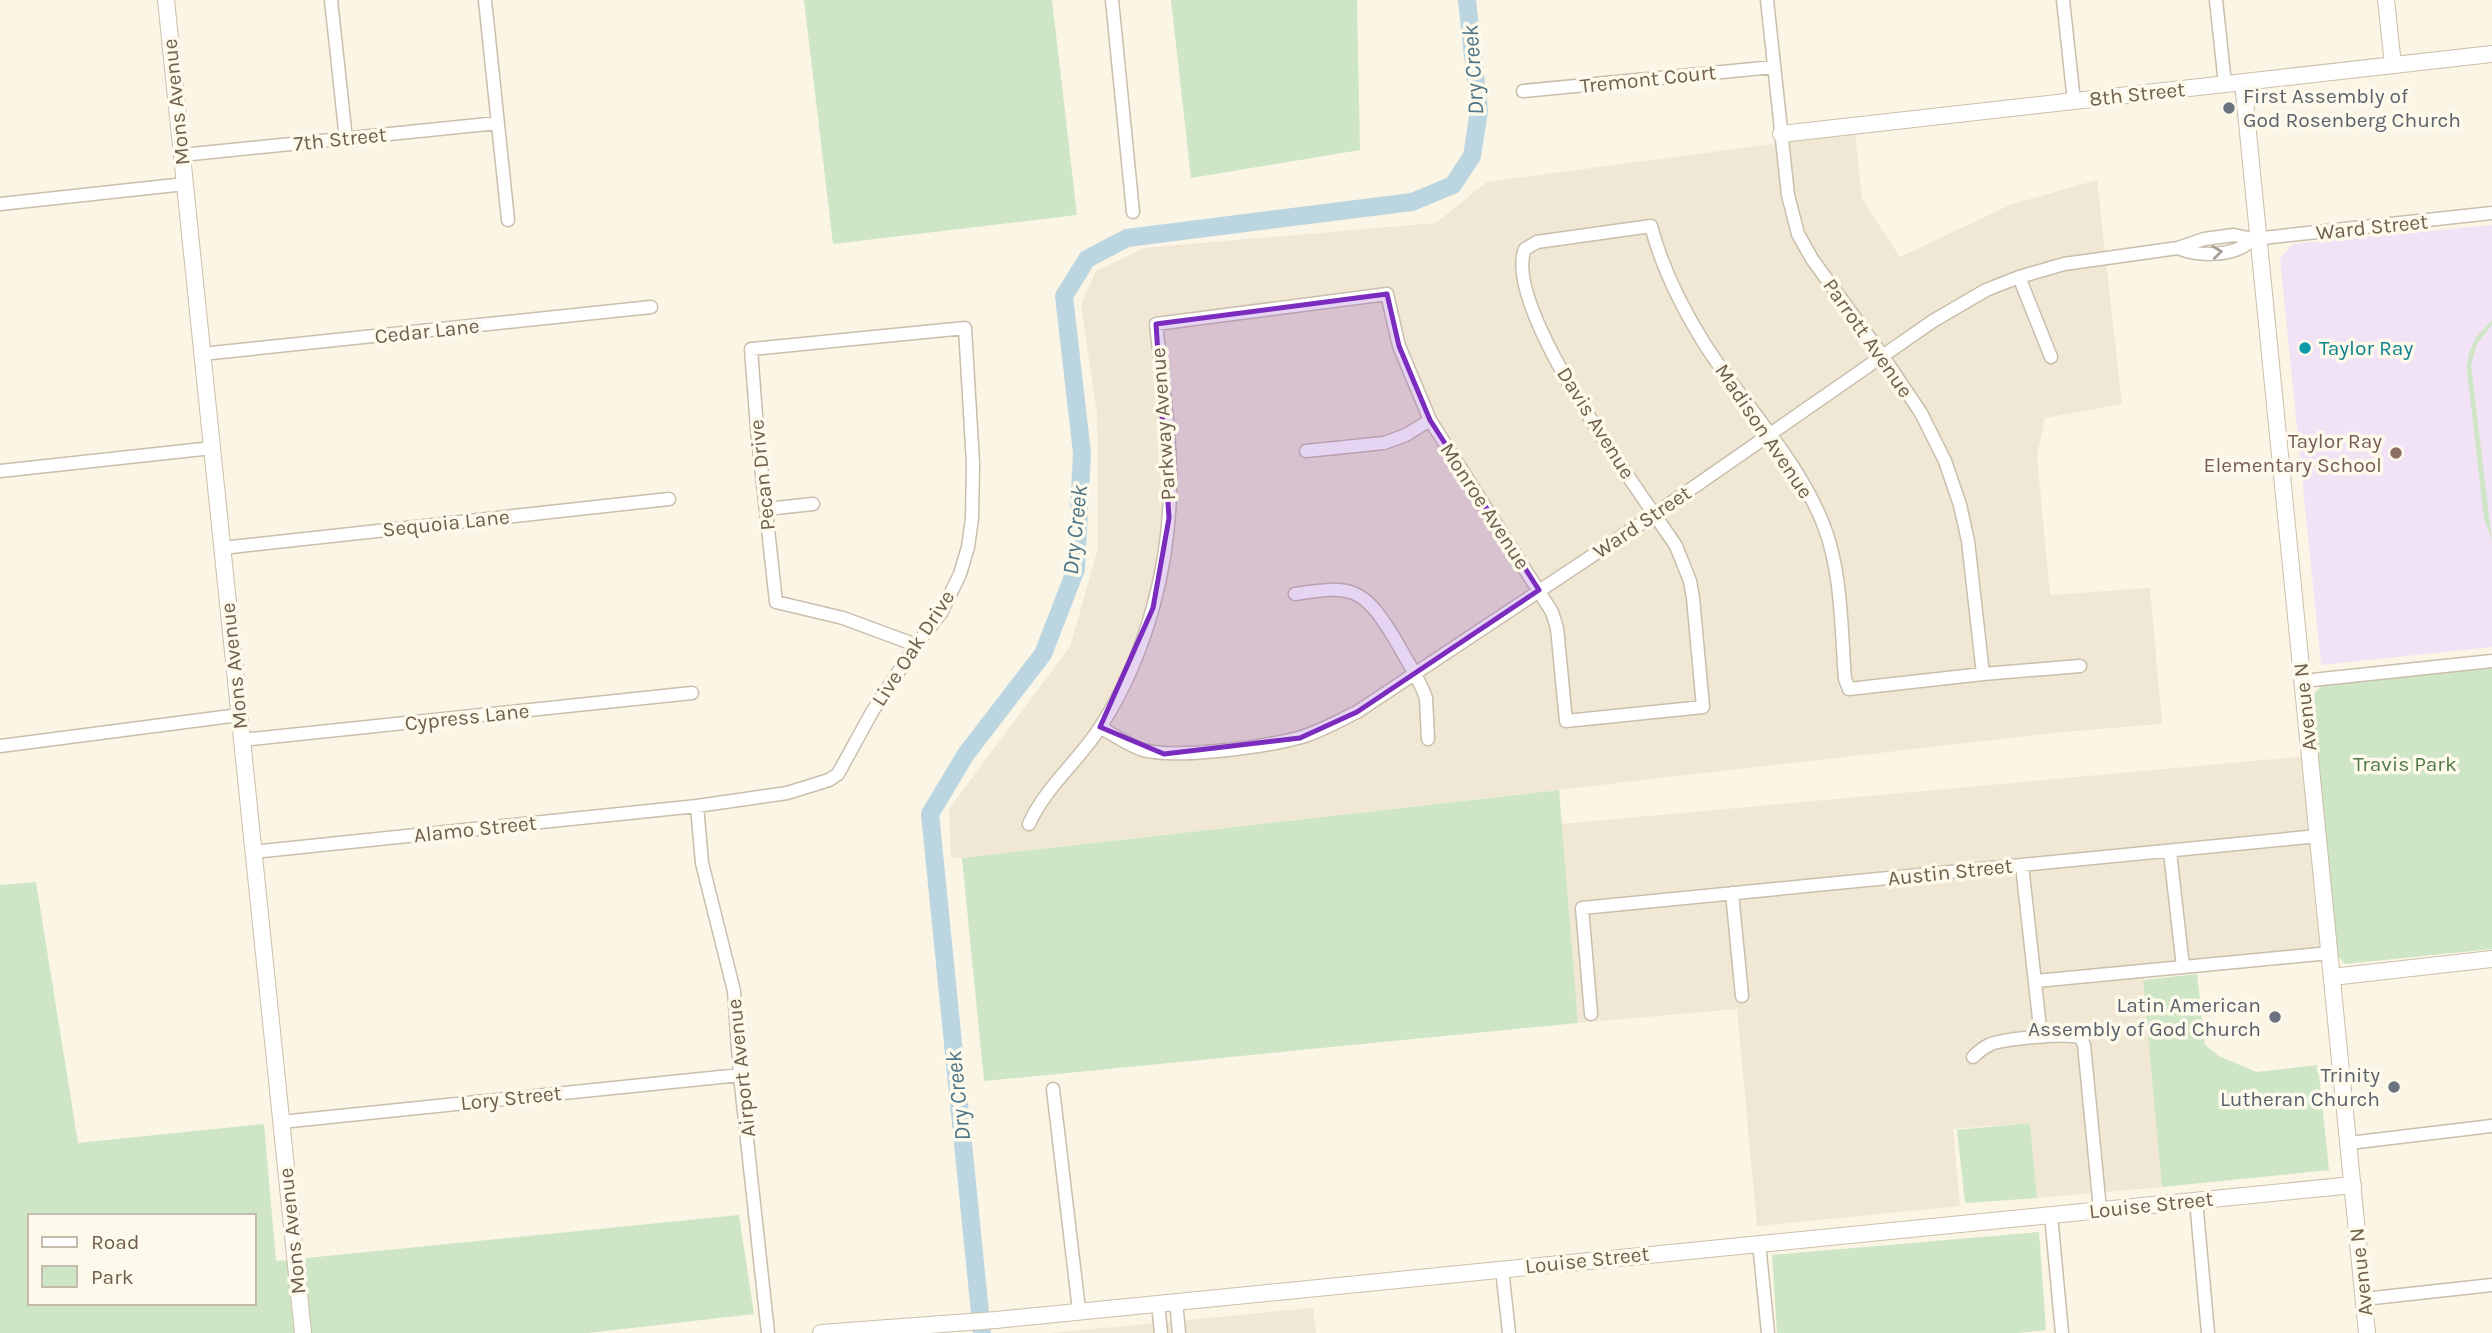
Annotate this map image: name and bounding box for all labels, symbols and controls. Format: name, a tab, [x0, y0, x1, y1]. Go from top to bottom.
water label: Dry Creek	[1456, 24, 1490, 116]
street label: Mons Avenue	[157, 38, 195, 166]
street label: Tremont Court	[1579, 60, 1717, 98]
street label: 8th Street	[2088, 77, 2186, 111]
place label: First Assembly of God Rosenberg Church	[2243, 84, 2461, 132]
marker: First Assembly of God Rosenberg Church	[2221, 100, 2237, 116]
street label: 7th Street	[292, 122, 388, 156]
street label: Ward Street	[2315, 209, 2429, 245]
one-way arrow	[2211, 245, 2223, 260]
street label: Parrott Avenue	[1818, 274, 1918, 402]
street label: Cedar Lane	[373, 314, 481, 348]
place label: Taylor Ray	[2319, 336, 2413, 360]
marker: Taylor Ray	[2297, 340, 2313, 356]
street label: Parkway Avenue	[1146, 347, 1180, 501]
street label: Madison Avenue	[1710, 359, 1818, 503]
street label: Davis Avenue	[1552, 363, 1640, 483]
street label: Pecan Drive	[744, 418, 780, 532]
place label: Taylor Ray Elementary School	[2204, 429, 2382, 477]
street label: Monroe Avenue	[1435, 438, 1535, 574]
marker: Taylor Ray Elementary School	[2388, 445, 2404, 461]
street label: Ward Street	[1589, 481, 1695, 563]
water label: Dry Creek	[1057, 483, 1093, 576]
street label: Sequoia Lane	[381, 504, 511, 542]
street label: Live Oak Drive	[867, 586, 959, 710]
street label: Mons Avenue	[215, 602, 253, 730]
street label: Avenue N	[2288, 662, 2322, 752]
street label: Cypress Lane	[403, 699, 531, 735]
park label: Travis Park	[2353, 752, 2457, 776]
street label: Alamo Street	[412, 811, 538, 847]
street label: Austin Street	[1886, 854, 2014, 890]
place label: Latin American Assembly of God Church	[2028, 993, 2261, 1041]
street label: Airport Avenue	[722, 997, 760, 1139]
marker: Latin American Assembly of God Church	[2267, 1009, 2283, 1025]
water label: Dry Creek	[940, 1049, 976, 1142]
place label: Trinity Lutheran Church	[2220, 1063, 2380, 1111]
marker: Trinity Lutheran Church	[2386, 1079, 2402, 1095]
street label: Lory Street	[459, 1081, 563, 1115]
street label: Mons Avenue	[273, 1167, 311, 1295]
street label: Louise Street	[2088, 1187, 2214, 1223]
legend	[28, 1214, 256, 1305]
street label: Avenue N	[2344, 1227, 2378, 1317]
text: Road	[91, 1230, 139, 1254]
street label: Louise Street	[1524, 1242, 1650, 1278]
text: Park	[91, 1265, 134, 1289]

